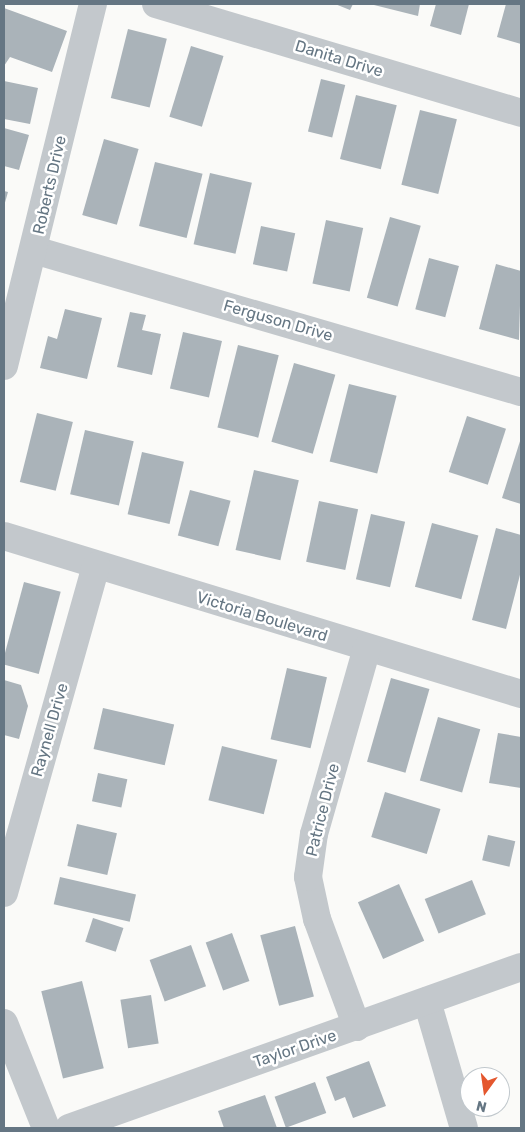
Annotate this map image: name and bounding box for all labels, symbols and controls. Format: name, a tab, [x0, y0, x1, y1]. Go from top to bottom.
street label: Danita Drive	[293, 37, 385, 81]
street label: Roberts Drive	[29, 134, 71, 236]
street label: Ferguson Drive	[221, 296, 335, 346]
street label: Victoria Boulevard	[194, 588, 330, 646]
street label: Raynell Drive	[27, 681, 73, 779]
street label: Patrice Drive	[302, 761, 344, 859]
street label: Taylor Drive	[251, 1026, 339, 1072]
north arrow	[460, 1067, 510, 1117]
text: N	[475, 1097, 488, 1116]

